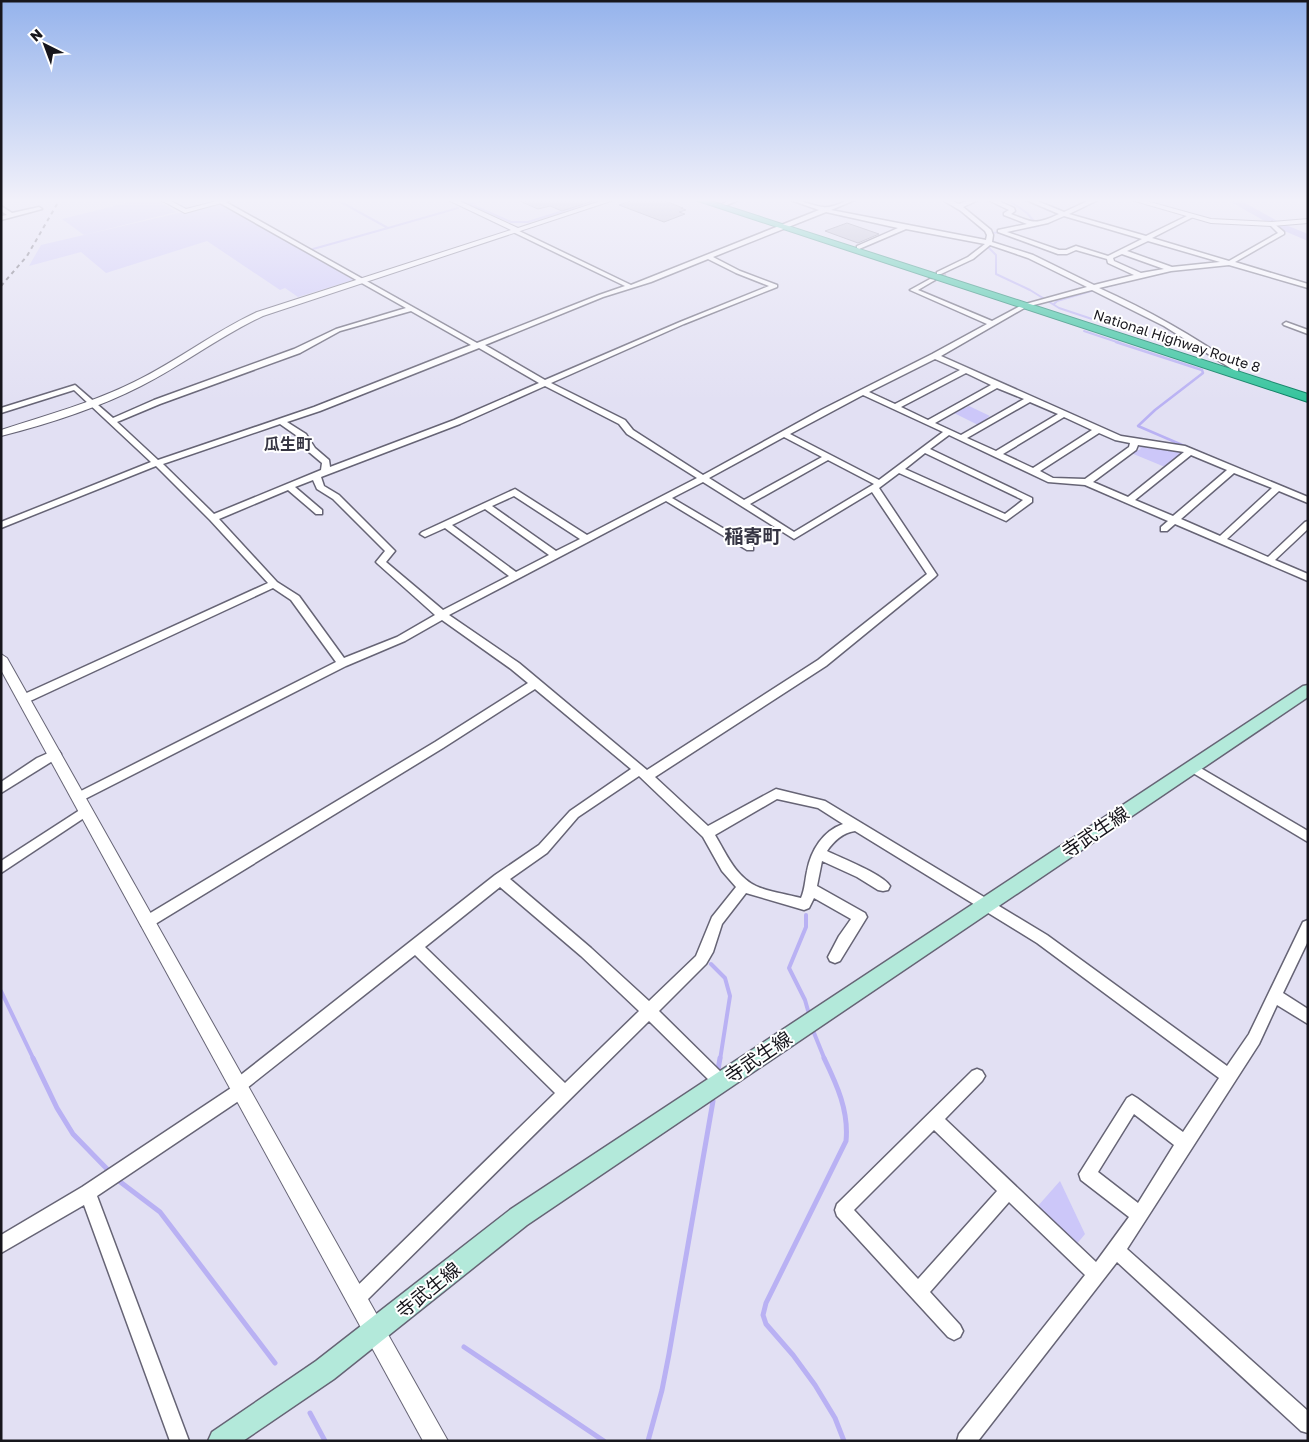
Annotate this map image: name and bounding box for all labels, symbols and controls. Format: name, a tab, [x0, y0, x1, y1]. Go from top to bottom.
north arrow	[20, 20, 70, 70]
text: N	[26, 25, 46, 45]
street label: National Highway Route 8	[1092, 306, 1263, 376]
district label: 瓜生町	[264, 434, 312, 454]
district label: 稲寄町	[724, 524, 782, 547]
street label: 寺武生線	[1057, 801, 1133, 862]
street label: 寺武生線	[720, 1026, 796, 1087]
street label: 寺武生線	[391, 1257, 464, 1322]

